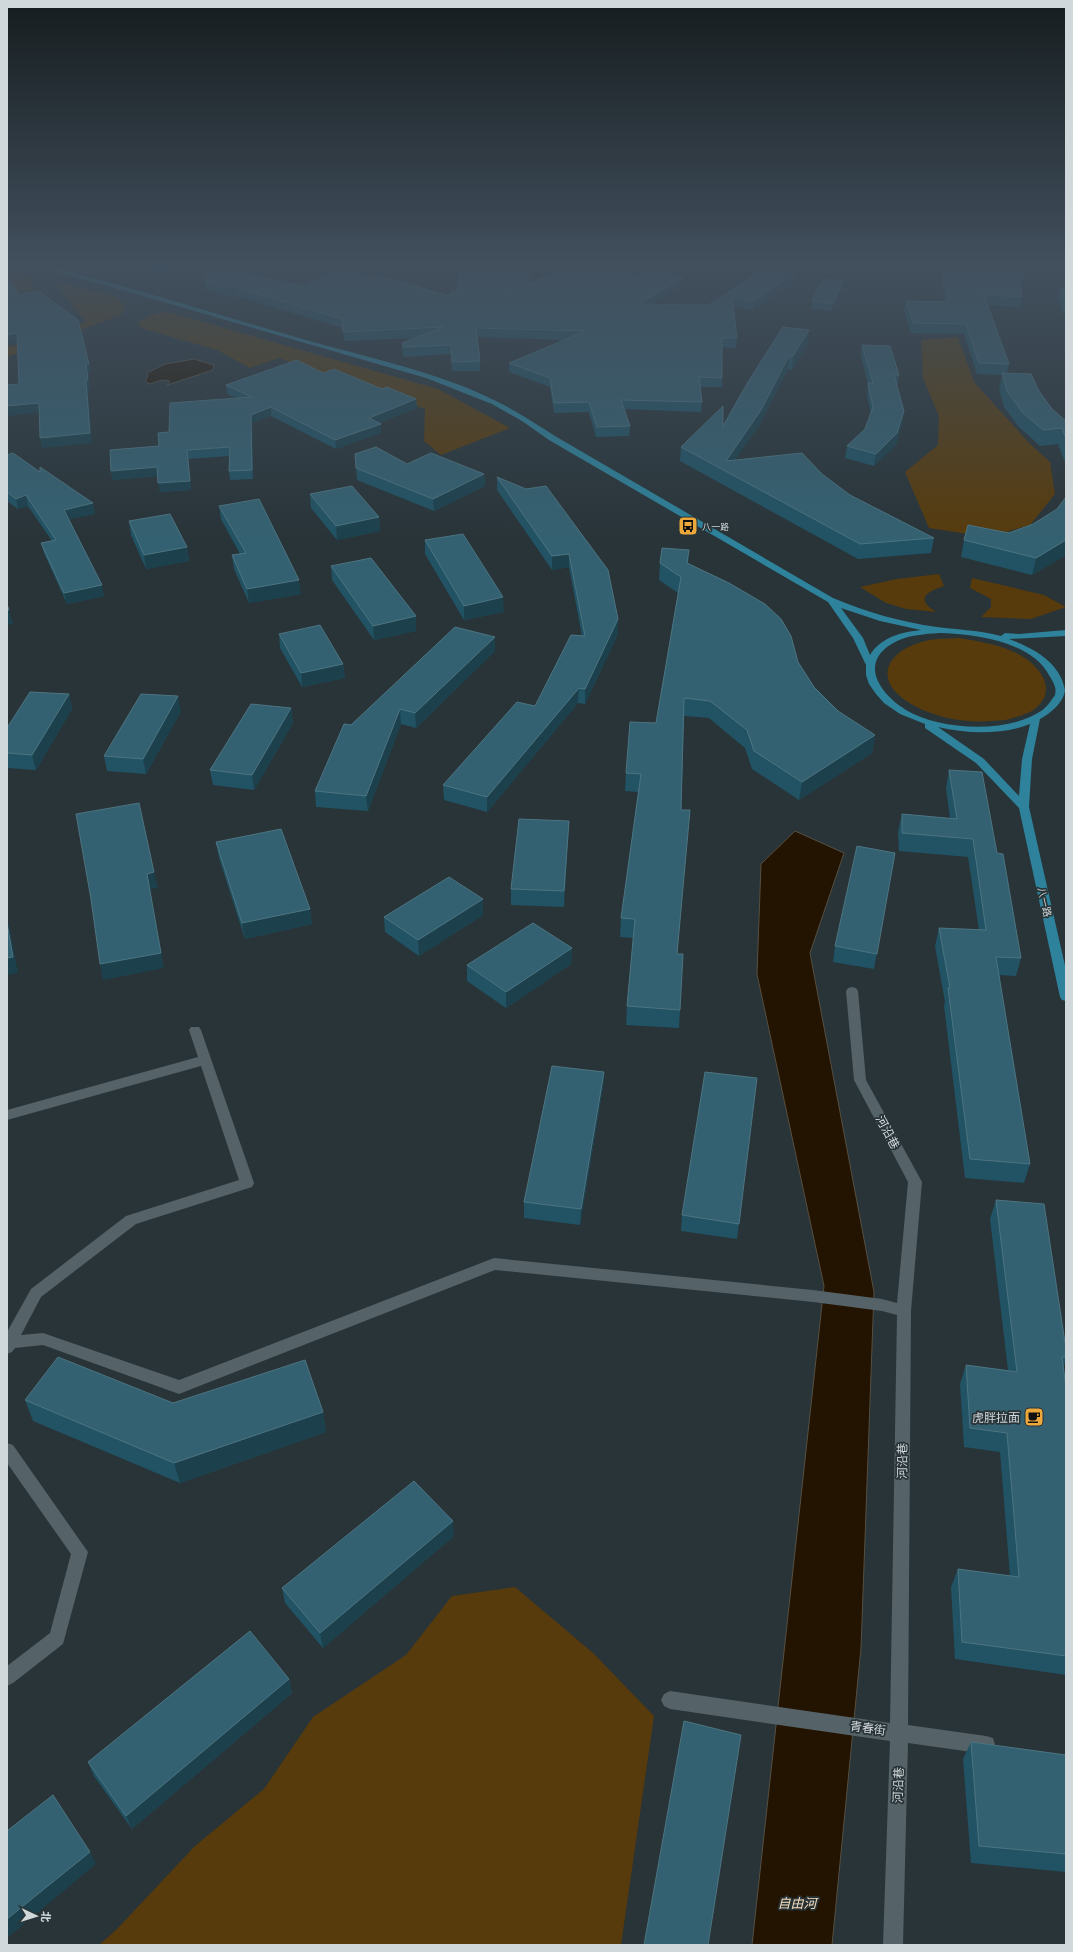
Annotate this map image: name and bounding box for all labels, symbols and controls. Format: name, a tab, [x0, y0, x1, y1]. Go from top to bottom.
bus stop icon: 八一路	[677, 515, 699, 537]
place label: 八一路	[702, 521, 729, 532]
street label: 八一路	[1036, 886, 1054, 918]
street label: 河沿巷	[873, 1113, 903, 1151]
cafe icon: 虎胖拉面	[1023, 1406, 1045, 1428]
place label: 虎胖拉面	[972, 1410, 1020, 1425]
street label: 河沿巷	[894, 1443, 910, 1479]
street label: 青春街	[849, 1718, 887, 1738]
street label: 河沿巷	[890, 1767, 906, 1803]
water label: 自由河	[777, 1895, 819, 1911]
north arrow	[16, 1896, 56, 1936]
text: 北	[40, 1911, 53, 1923]

